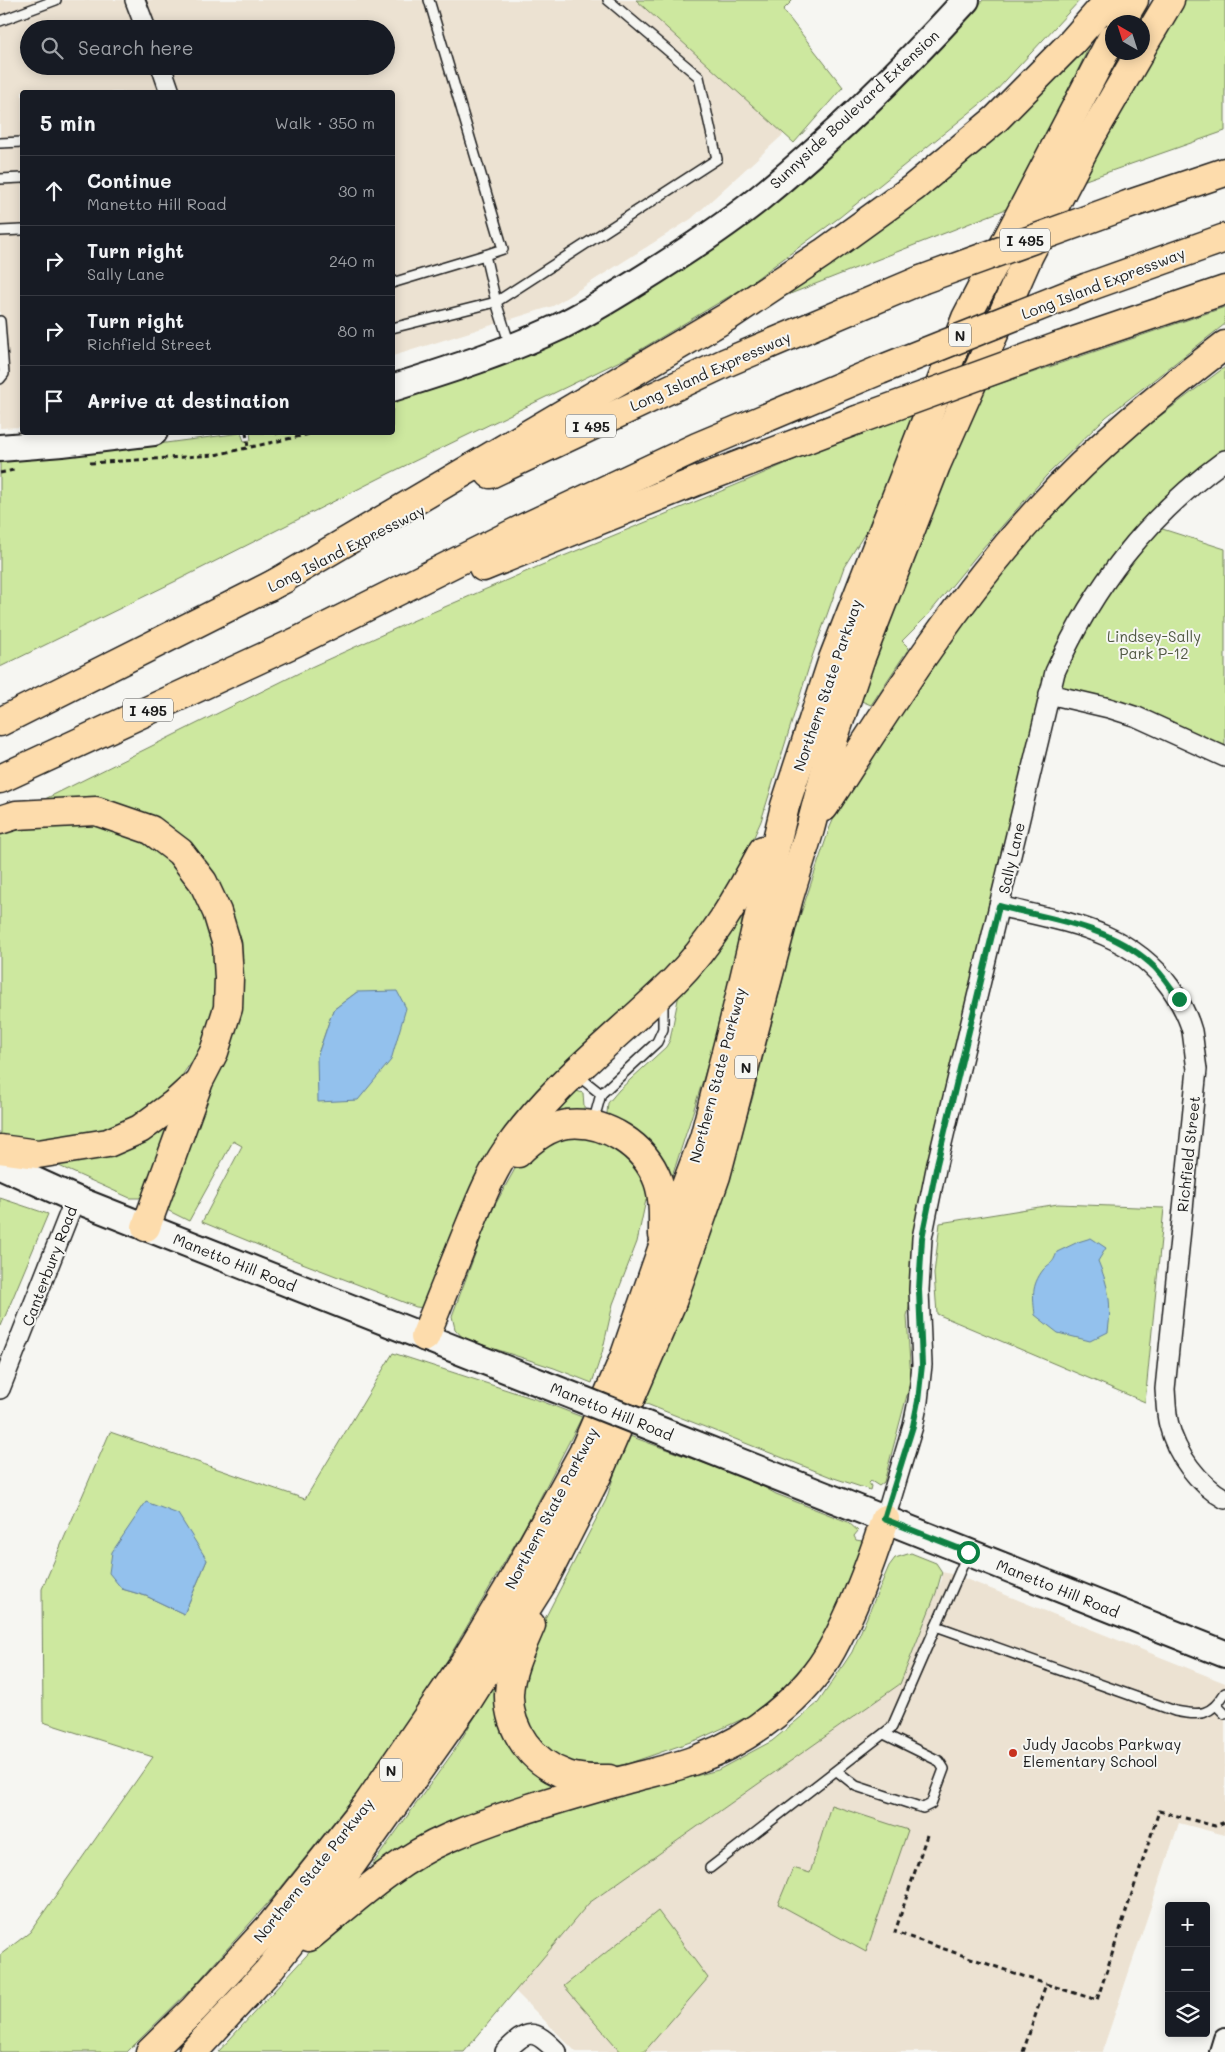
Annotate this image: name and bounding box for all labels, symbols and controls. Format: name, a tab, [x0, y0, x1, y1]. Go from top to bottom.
north arrow	[1105, 15, 1150, 60]
search box	[20, 20, 395, 75]
street label: Sunnyside Boulevard Extension	[765, 25, 943, 193]
icon: search	[38, 34, 66, 62]
text: Search here	[78, 35, 194, 60]
text: 5 min	[40, 109, 96, 136]
text: Walk · 350 m	[275, 112, 375, 133]
text: Continue	[87, 168, 172, 193]
icon: ahead	[40, 177, 68, 205]
text: 30 m	[338, 180, 375, 201]
text: Manetto Hill Road	[87, 193, 227, 214]
road number: I 495	[1000, 228, 1050, 252]
text: Turn right	[87, 238, 184, 263]
street label: Long Island Expressway	[1018, 242, 1188, 323]
icon: right	[40, 247, 68, 275]
text: 240 m	[329, 250, 375, 271]
text: Sally Lane	[87, 263, 165, 284]
text: Turn right	[87, 308, 184, 333]
icon: right	[40, 317, 68, 345]
text: 80 m	[338, 320, 375, 341]
road number: N	[949, 324, 971, 346]
street label: Long Island Expressway	[627, 326, 794, 415]
text: Richfield Street	[87, 333, 212, 354]
icon: arrive	[40, 387, 68, 415]
text: Arrive at destination	[87, 388, 290, 413]
road number: I 495	[566, 414, 616, 438]
street label: Long Island Expressway	[264, 500, 428, 596]
street label: Northern State Parkway	[788, 596, 866, 774]
park label: Lindsey-Sally Park P-12	[1107, 626, 1201, 663]
road number: I 495	[123, 698, 173, 722]
street label: Sally Lane	[993, 820, 1029, 896]
street label: Northern State Parkway	[684, 985, 750, 1165]
route end	[1168, 988, 1191, 1011]
road number: N	[735, 1056, 757, 1078]
street label: Richfield Street	[1172, 1095, 1204, 1213]
street label: Canterbury Road	[17, 1203, 81, 1329]
street label: Manetto Hill Road	[171, 1228, 299, 1296]
street label: Manetto Hill Road	[548, 1377, 676, 1445]
street label: Northern State Parkway	[500, 1424, 602, 1592]
route start	[957, 1541, 980, 1564]
street label: Manetto Hill Road	[994, 1554, 1122, 1622]
place label: Judy Jacobs Parkway Elementary School	[1023, 1734, 1182, 1771]
marker: Judy Jacobs Parkway Elementary School	[1007, 1747, 1019, 1759]
road number: N	[380, 1758, 402, 1782]
street label: Northern State Parkway	[248, 1793, 378, 1946]
map controls	[1165, 1902, 1210, 2037]
button: +	[1165, 1902, 1210, 1947]
button: −	[1165, 1947, 1210, 1992]
button: layers	[1165, 1992, 1210, 2037]

